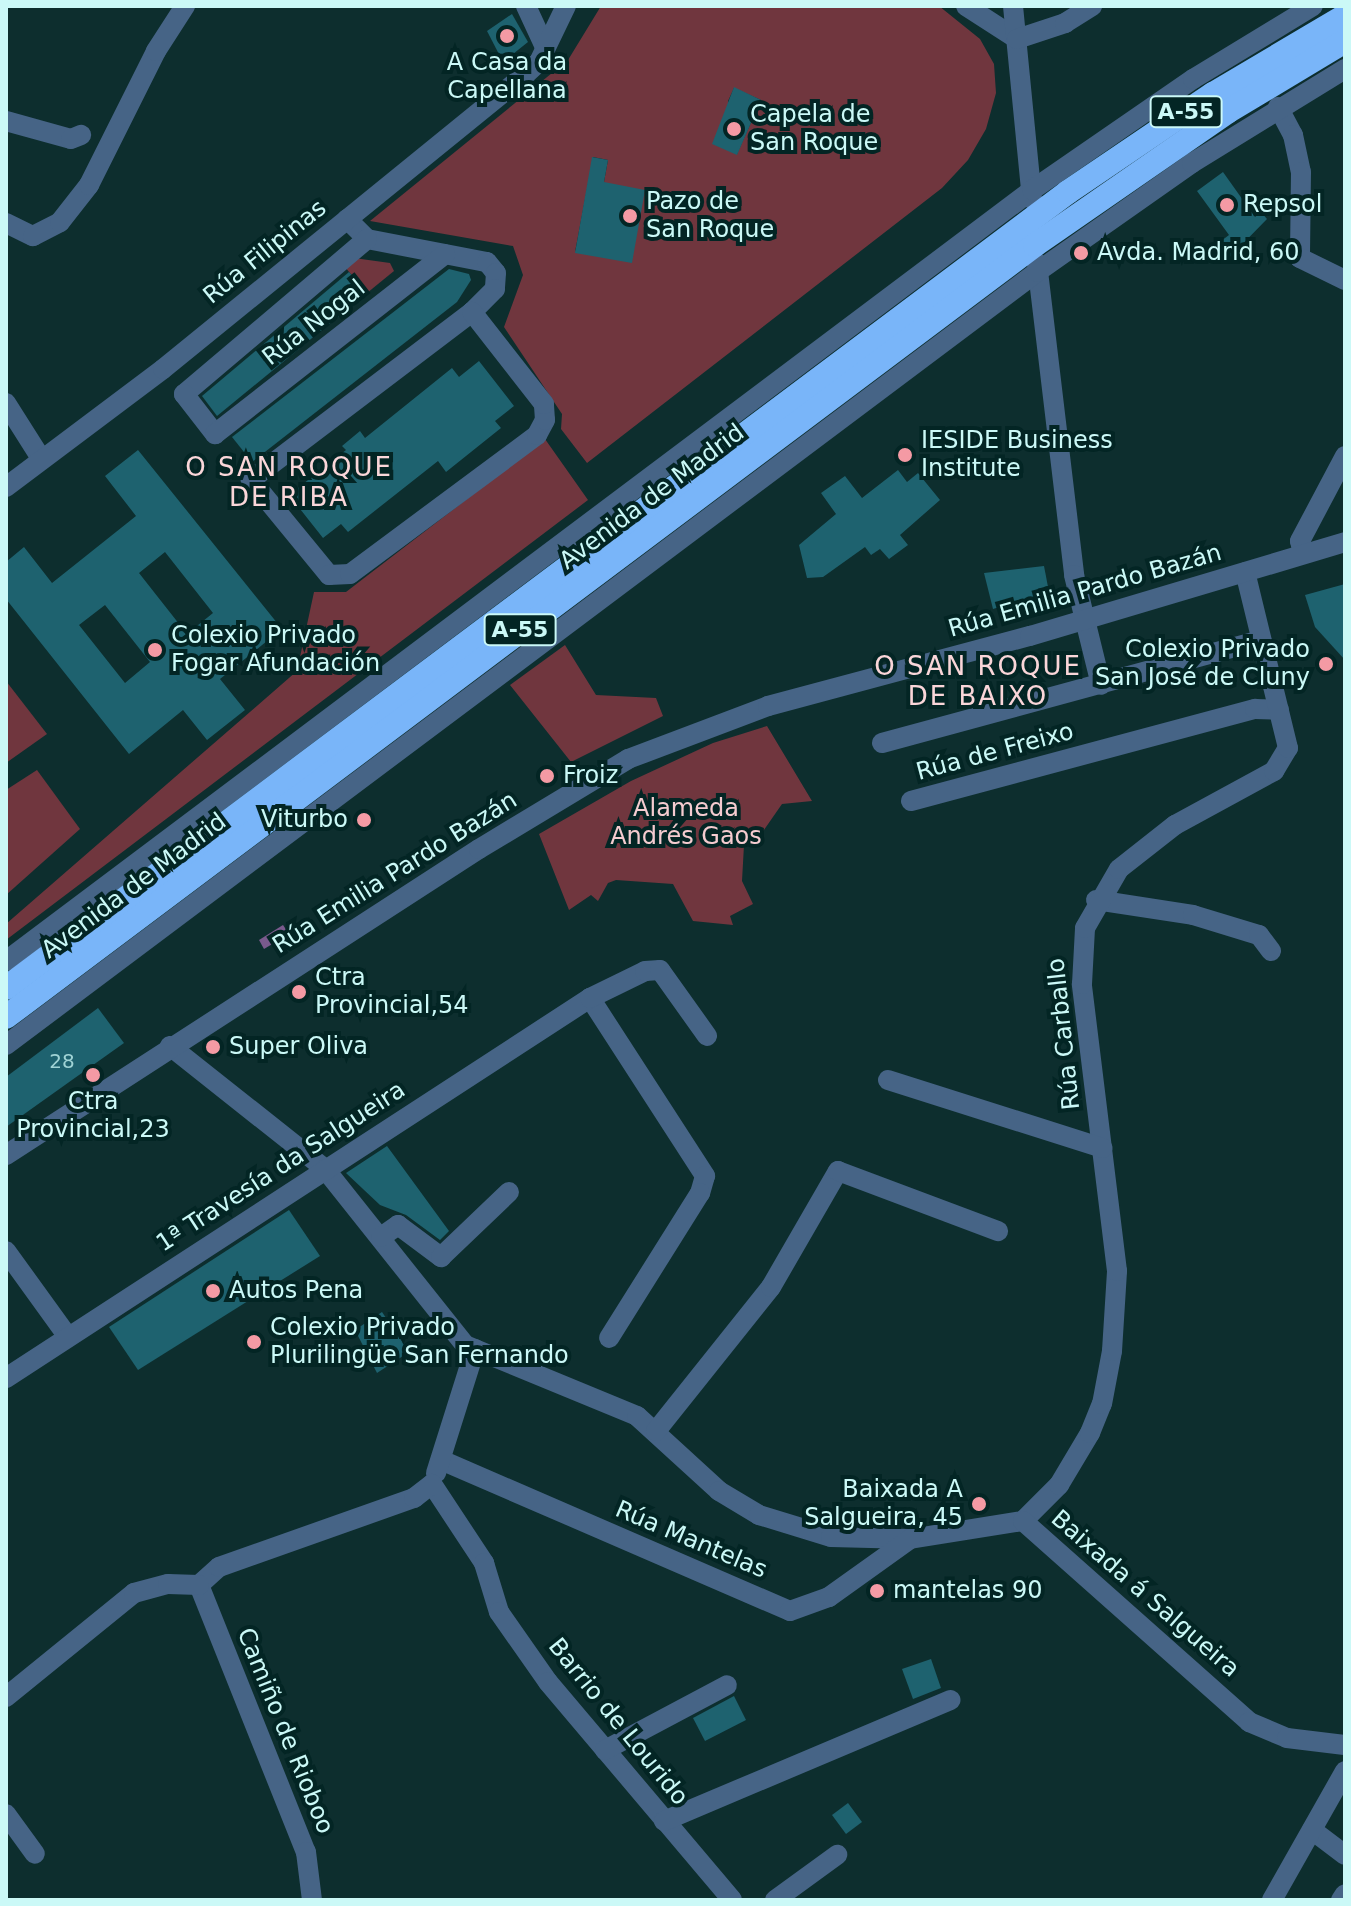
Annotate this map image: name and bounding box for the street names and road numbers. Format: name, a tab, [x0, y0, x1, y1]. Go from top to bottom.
road number: A-55	[1148, 94, 1224, 130]
street label: Rúa Filipinas	[198, 194, 332, 310]
street label: Rúa Nogal	[257, 274, 371, 372]
street label: Avenida de Madrid	[554, 418, 750, 576]
street label: Rúa Emilia Pardo Bazán	[945, 538, 1225, 644]
road number: A-55	[482, 612, 558, 648]
street label: Rúa de Freixo	[913, 717, 1077, 787]
street label: Rúa Emilia Pardo Bazán	[267, 786, 523, 960]
street label: Avenida de Madrid	[36, 807, 232, 965]
street label: Rúa Carballo	[1042, 957, 1086, 1111]
street label: 1ª Travesía da Salgueira	[151, 1076, 411, 1258]
street label: Rúa Mantelas	[611, 1495, 771, 1585]
street label: Baixada á Salgueira	[1045, 1504, 1245, 1684]
street label: Camiño de Rioboo	[231, 1624, 339, 1838]
street label: Barrio de Lourido	[542, 1633, 694, 1811]

